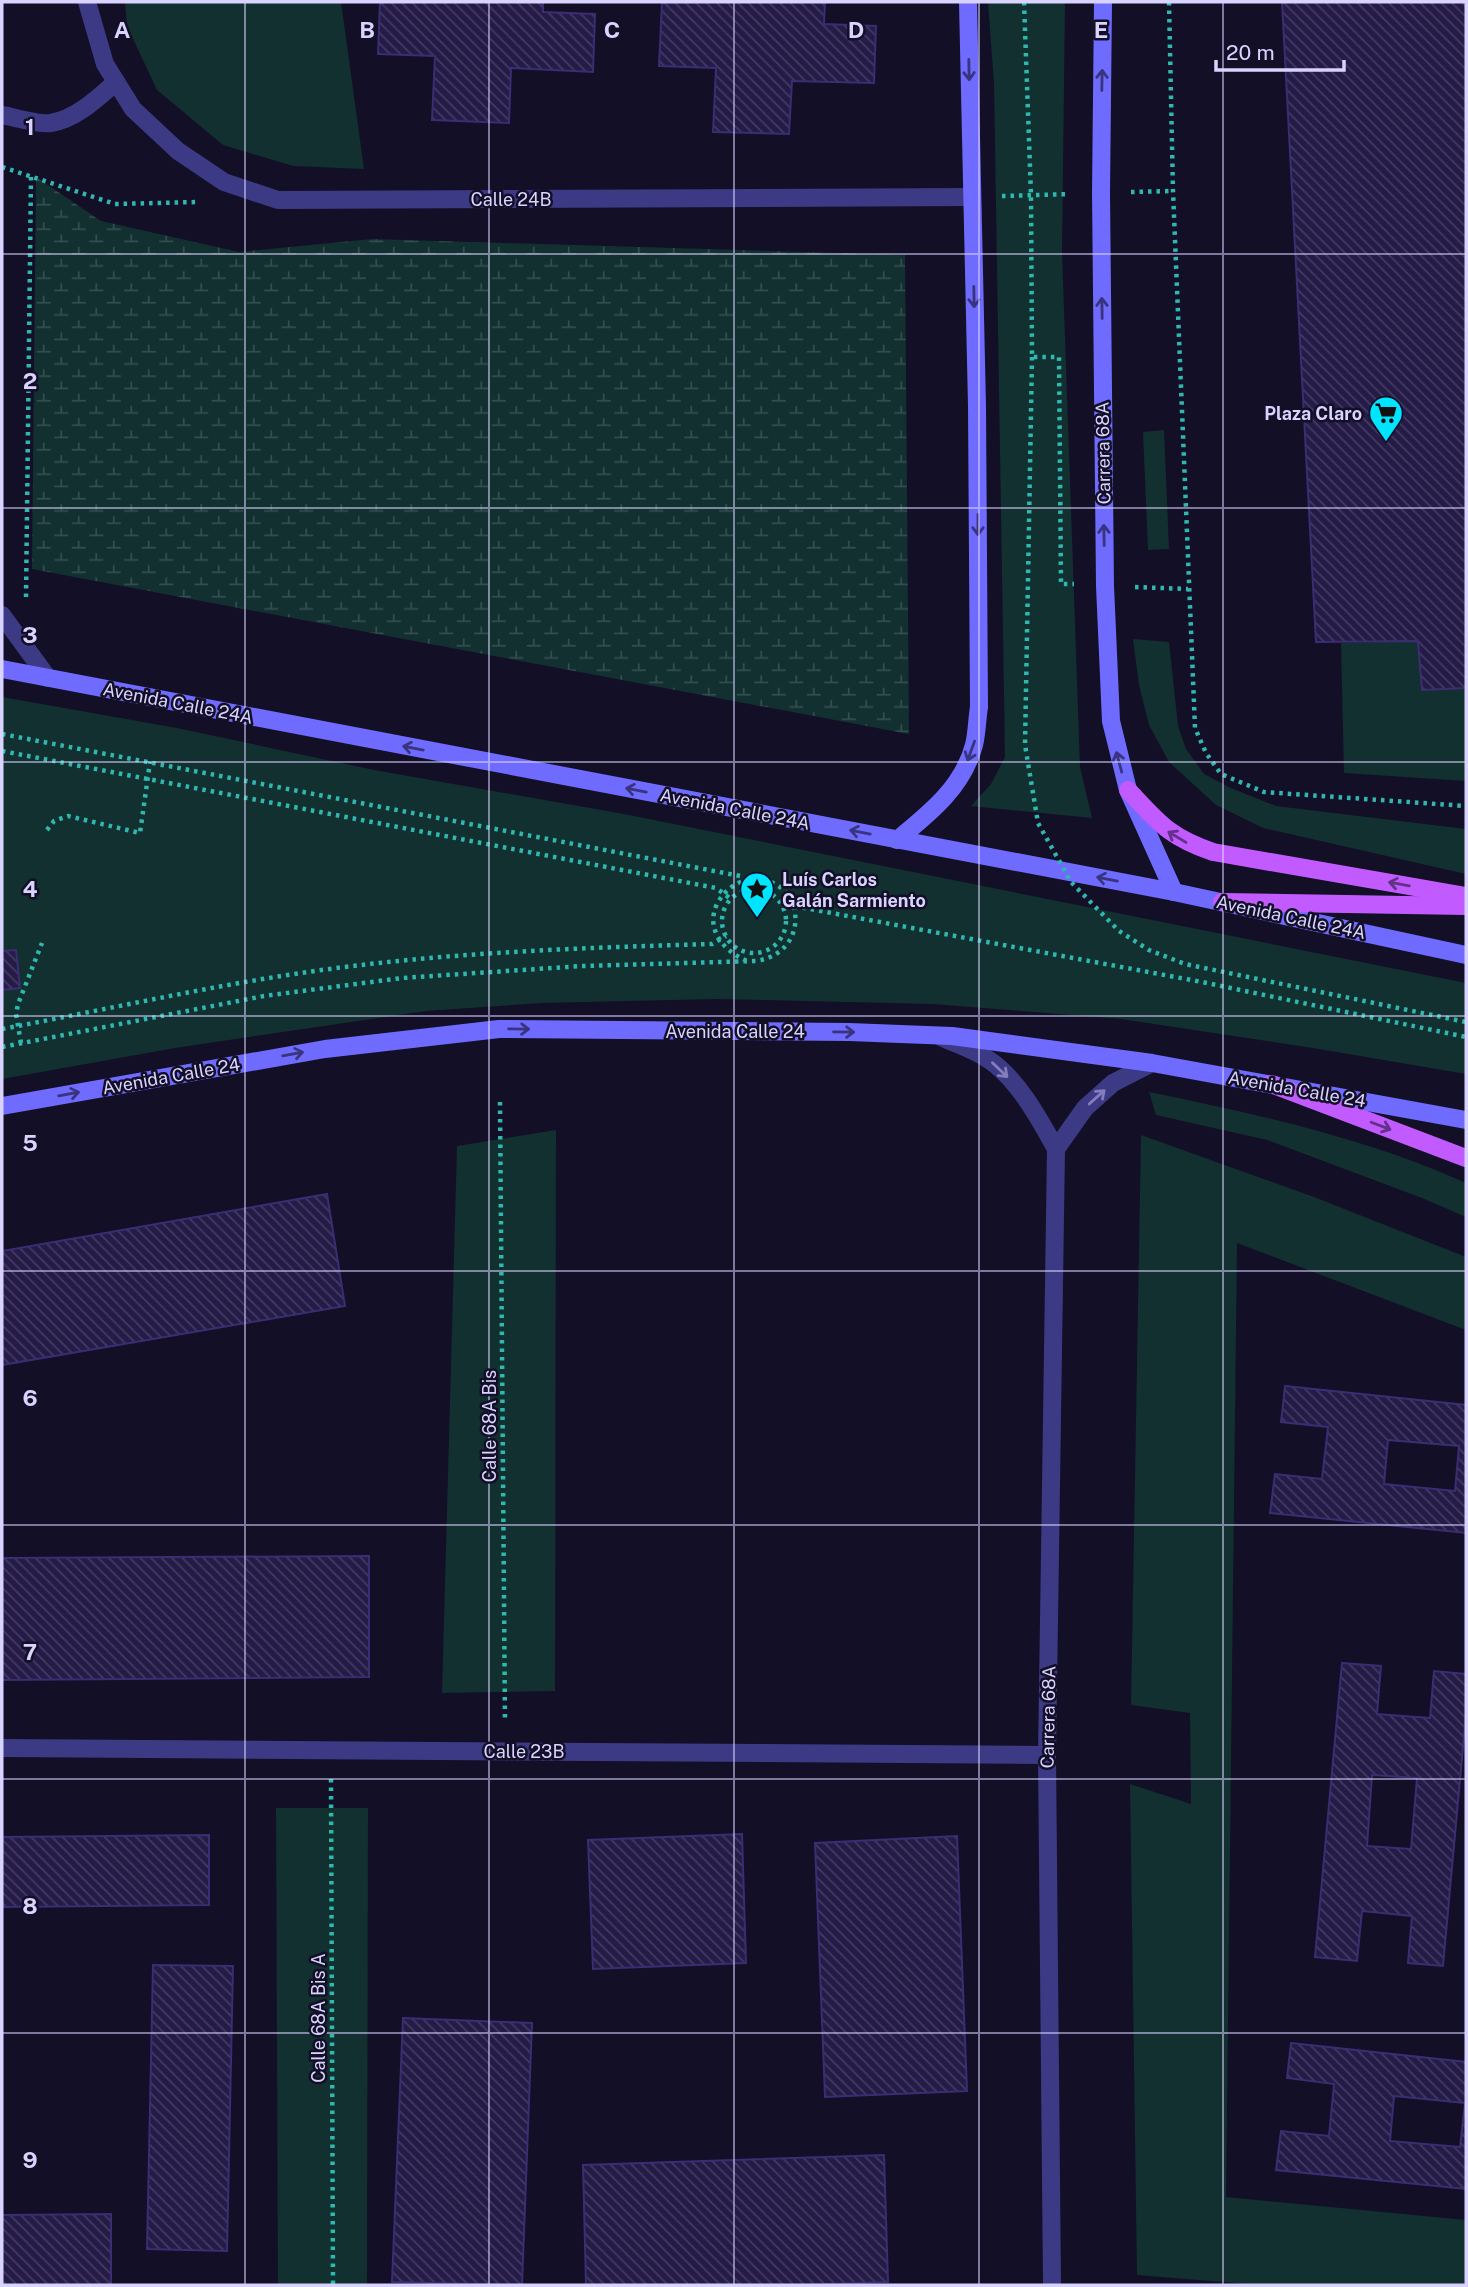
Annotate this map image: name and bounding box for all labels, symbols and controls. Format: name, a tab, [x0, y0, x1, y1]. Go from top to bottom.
text: A	[114, 16, 131, 43]
text: B	[359, 16, 375, 43]
text: C	[604, 16, 620, 43]
text: D	[848, 16, 864, 43]
text: E	[1094, 16, 1108, 43]
scale bar	[1216, 28, 1344, 72]
text: 20 m	[1226, 40, 1275, 65]
one-way arrow	[962, 58, 976, 81]
one-way arrow	[1095, 69, 1109, 92]
text: 1	[25, 113, 35, 140]
street label: Calle 24B	[471, 189, 551, 210]
one-way arrow	[967, 286, 981, 309]
one-way arrow	[1095, 296, 1109, 319]
text: 2	[23, 367, 37, 394]
supermarket icon: Plaza Claro	[1367, 394, 1405, 443]
street label: Carrera 68A	[1092, 401, 1114, 505]
place label: Plaza Claro	[1264, 403, 1362, 424]
one-way arrow	[971, 513, 985, 536]
one-way arrow	[1097, 524, 1111, 547]
text: 3	[22, 621, 38, 648]
street label: Avenida Calle 24A	[101, 678, 255, 728]
one-way arrow	[402, 740, 424, 754]
one-way arrow	[963, 740, 976, 762]
one-way arrow	[1112, 751, 1125, 773]
one-way arrow	[625, 783, 648, 796]
street label: Avenida Calle 24A	[658, 784, 812, 834]
one-way arrow	[849, 825, 871, 839]
one-way arrow	[1168, 830, 1188, 844]
place label: Luís Carlos Galán Sarmiento	[782, 869, 926, 911]
place icon: Luís Carlos Galán Sarmiento	[738, 870, 776, 919]
one-way arrow	[1096, 872, 1119, 886]
text: 4	[22, 875, 38, 902]
one-way arrow	[1388, 877, 1411, 890]
street label: Avenida Calle 24A	[1214, 891, 1368, 943]
street label: Avenida Calle 24	[665, 1021, 805, 1042]
one-way arrow	[507, 1022, 530, 1036]
one-way arrow	[833, 1026, 856, 1039]
one-way arrow	[281, 1047, 304, 1060]
street label: Avenida Calle 24	[100, 1054, 242, 1098]
one-way arrow	[991, 1062, 1009, 1078]
street label: Avenida Calle 24	[1226, 1067, 1368, 1111]
one-way arrow	[57, 1087, 80, 1100]
one-way arrow	[1088, 1089, 1106, 1105]
one-way arrow	[1369, 1120, 1391, 1133]
text: 5	[22, 1129, 38, 1156]
street label: Calle 68A Bis	[479, 1370, 500, 1482]
text: 6	[22, 1384, 38, 1411]
text: 7	[23, 1638, 37, 1665]
street label: Carrera 68A	[1037, 1665, 1059, 1769]
street label: Calle 23B	[484, 1741, 565, 1762]
text: 8	[22, 1892, 38, 1919]
street label: Calle 68A Bis A	[308, 1953, 329, 2083]
text: 9	[22, 2146, 38, 2173]

